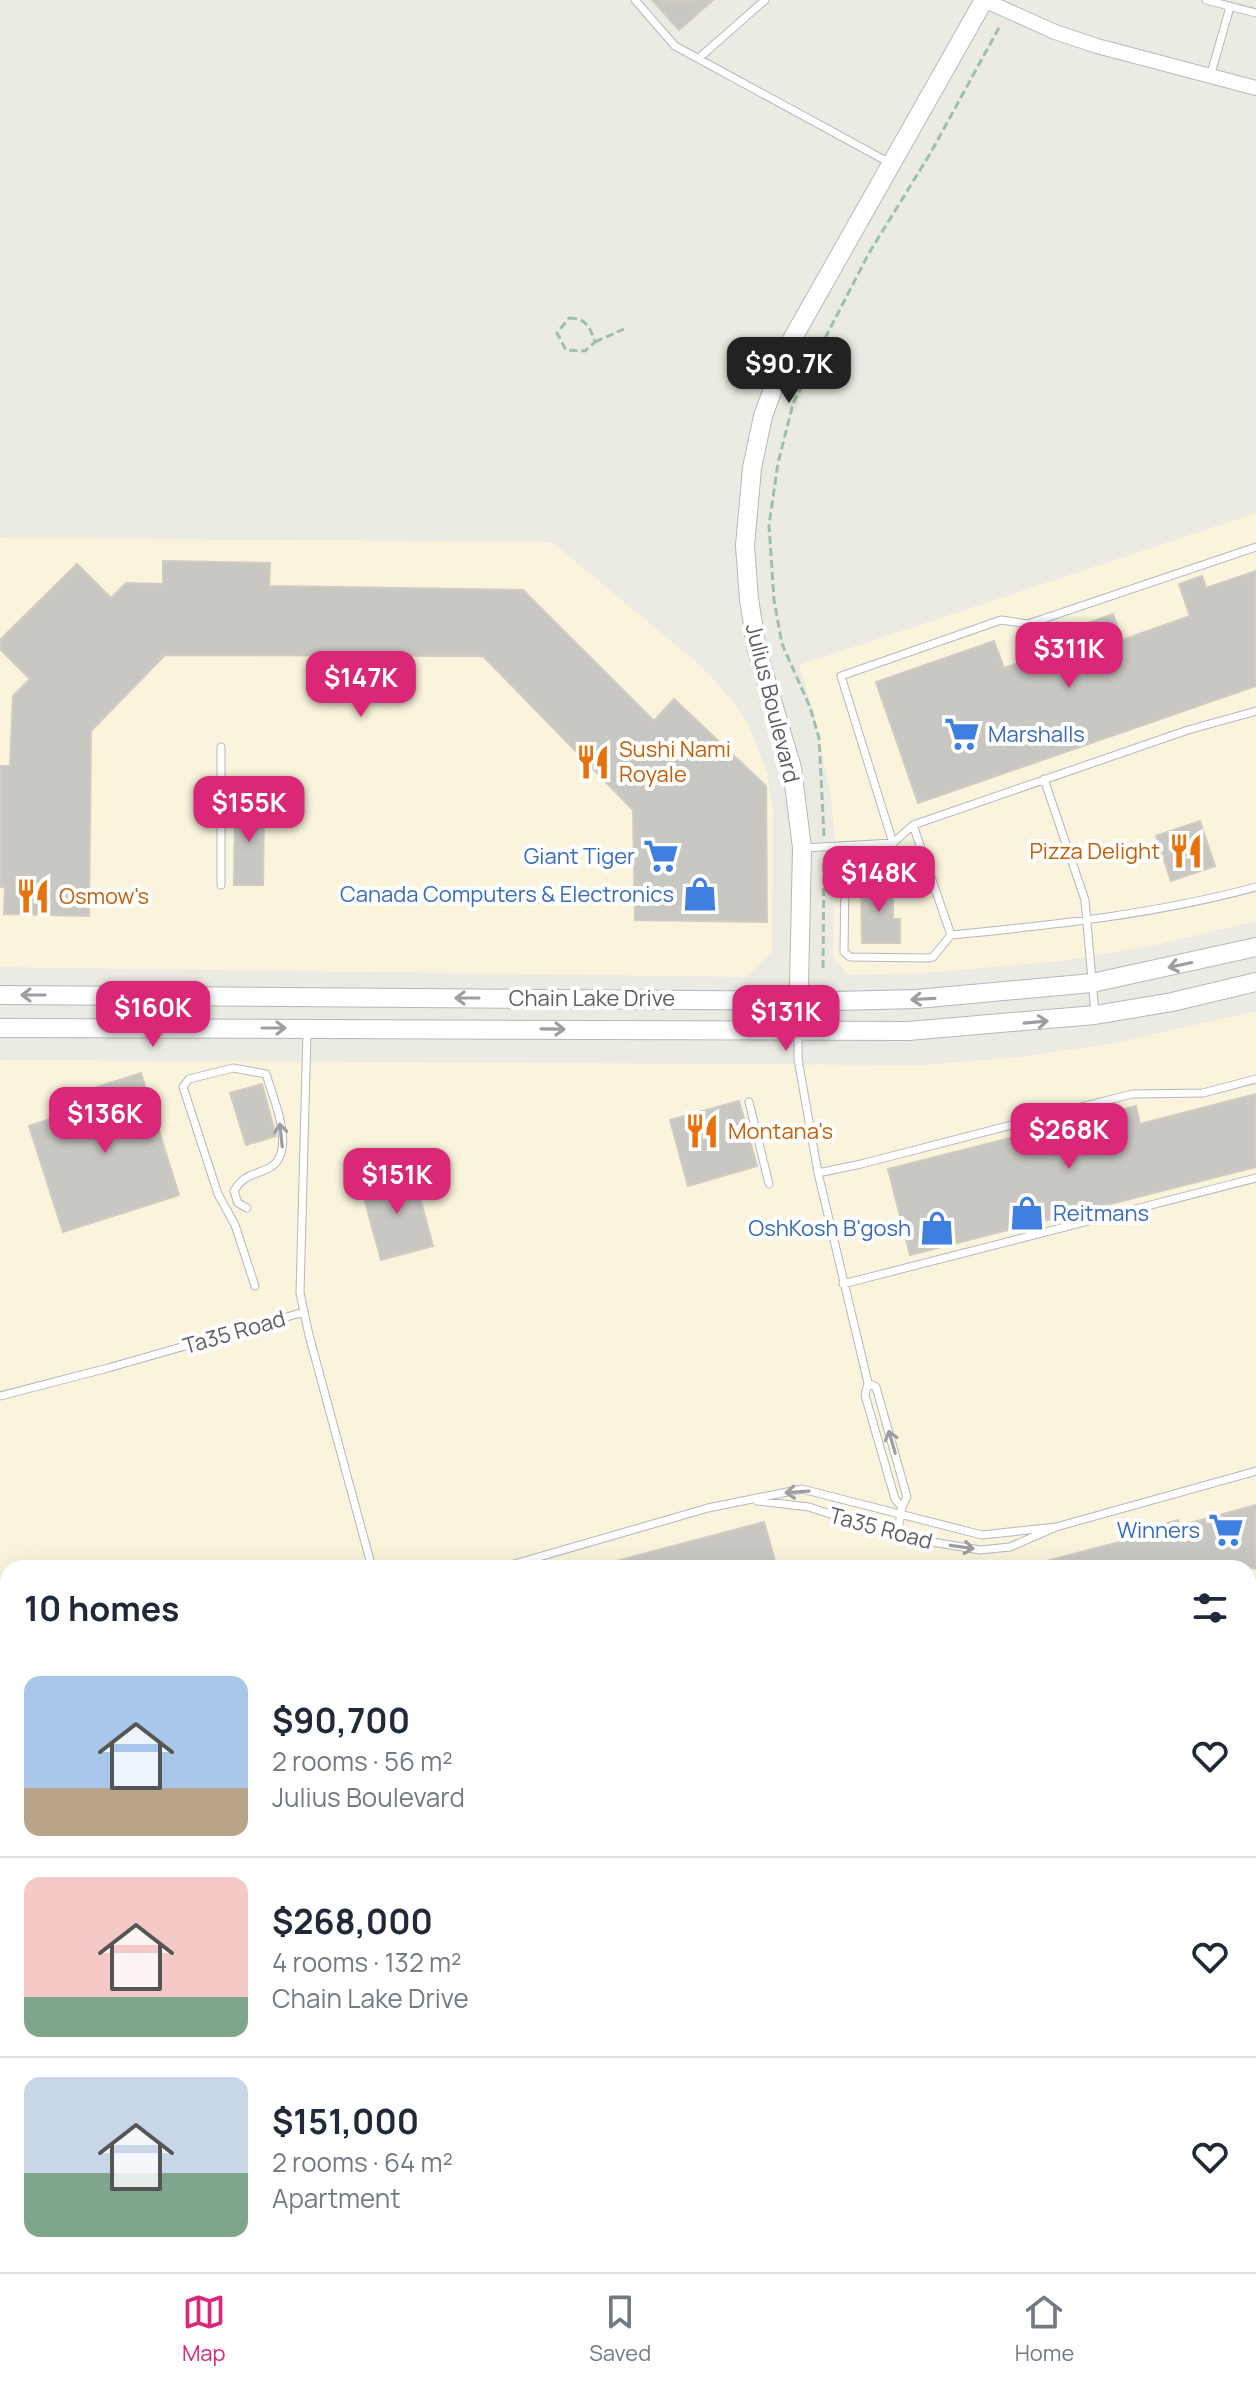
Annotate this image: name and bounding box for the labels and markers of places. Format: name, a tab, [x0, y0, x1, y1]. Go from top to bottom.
pin: $90.7K	[724, 337, 854, 405]
pin: $311K	[1013, 622, 1125, 690]
pin: $147K	[305, 651, 417, 719]
supermarket icon: Marshalls	[943, 715, 981, 753]
place label: Marshalls	[988, 719, 1085, 749]
place label: Sushi Nami Royale	[619, 734, 731, 789]
restaurant icon: Sushi Nami Royale	[574, 743, 612, 781]
pin: $155K	[193, 776, 305, 844]
restaurant icon: Pizza Delight	[1167, 832, 1205, 870]
place label: Pizza Delight	[1030, 836, 1160, 866]
supermarket icon: Giant Tiger	[642, 837, 680, 875]
place label: Giant Tiger	[524, 841, 635, 871]
pin: $148K	[823, 846, 935, 914]
shop icon: Canada Computers & Electronics	[681, 875, 719, 913]
restaurant icon: Osmow's	[14, 877, 52, 915]
place label: Canada Computers & Electronics	[340, 879, 674, 909]
place label: Osmow's	[59, 881, 149, 911]
pin: $160K	[97, 981, 209, 1049]
pin: $131K	[730, 985, 842, 1053]
pin: $136K	[49, 1087, 161, 1155]
pin: $268K	[1013, 1103, 1125, 1171]
restaurant icon: Montana's	[683, 1112, 721, 1150]
place label: Montana's	[728, 1116, 833, 1146]
pin: $151K	[341, 1148, 453, 1216]
shop icon: Reitmans	[1008, 1194, 1046, 1232]
place label: Reitmans	[1053, 1198, 1149, 1228]
shop icon: OshKosh B'gosh	[918, 1209, 956, 1247]
place label: OshKosh B'gosh	[748, 1213, 911, 1243]
supermarket icon: Winners	[1207, 1511, 1245, 1549]
place label: Winners	[1117, 1515, 1200, 1545]

